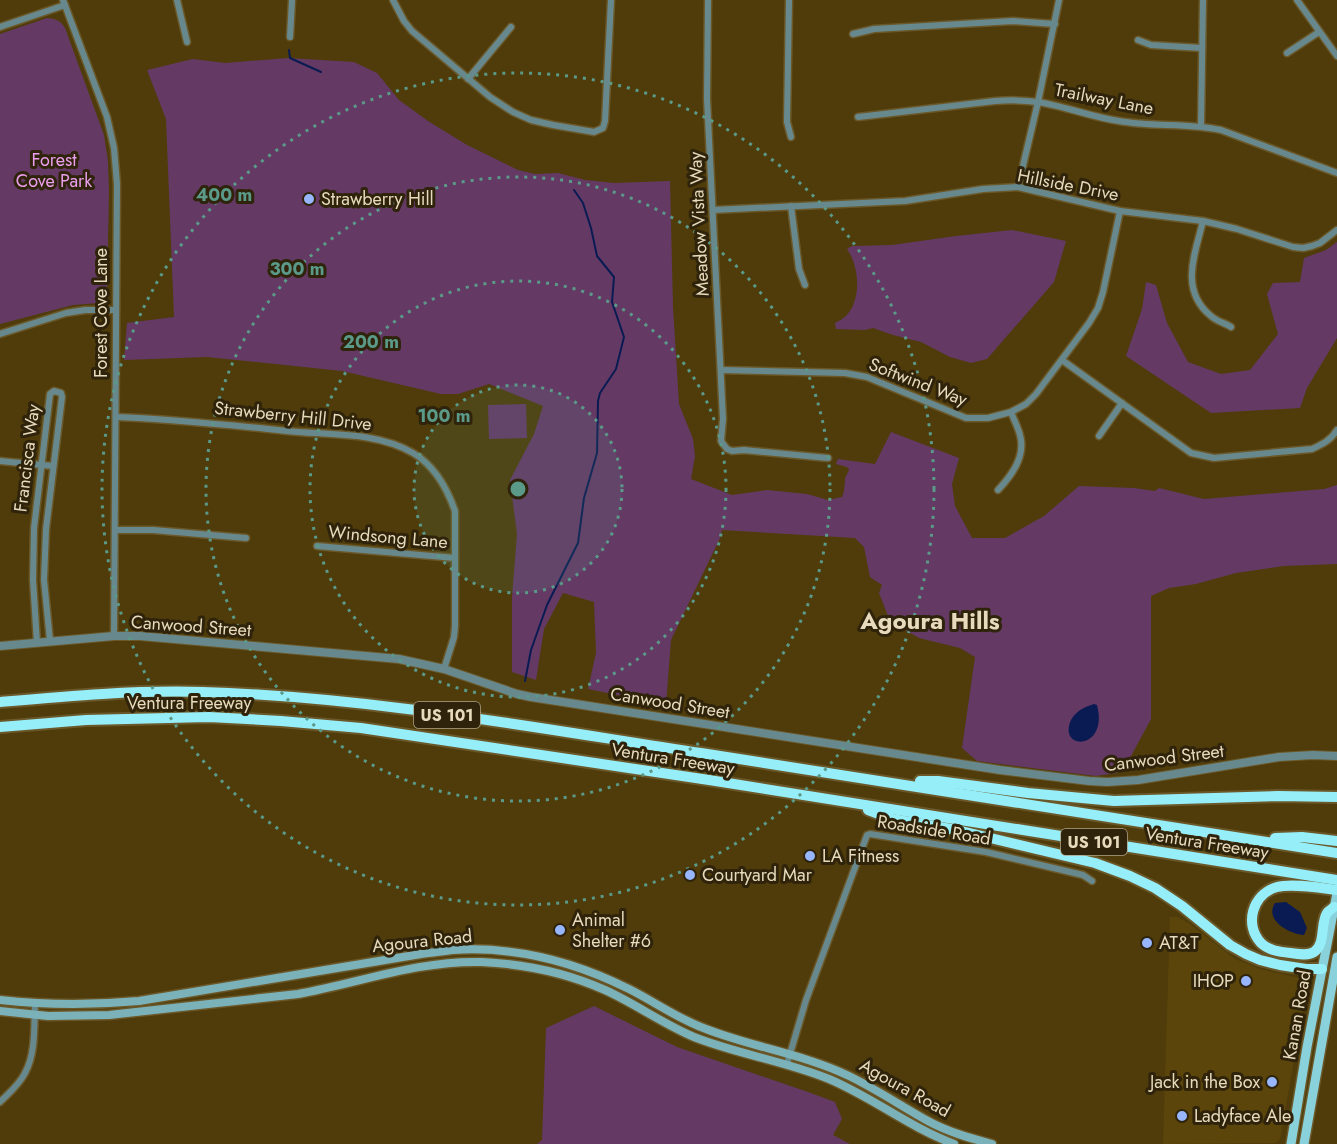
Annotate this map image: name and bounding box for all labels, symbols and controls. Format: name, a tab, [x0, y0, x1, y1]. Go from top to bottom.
street label: Trailway Lane	[1052, 77, 1156, 121]
park label: Forest Cove Park	[16, 147, 92, 194]
street label: Meadow Vista Way	[682, 151, 716, 297]
street label: Hillside Drive	[1015, 162, 1121, 208]
text: 400 m	[196, 182, 252, 208]
place label: Strawberry Hill	[321, 186, 434, 212]
marker: Strawberry Hill	[302, 192, 316, 206]
street label: Forest Cove Lane	[88, 248, 114, 378]
text: 300 m	[269, 256, 325, 282]
text: 200 m	[343, 329, 399, 355]
street label: Softwind Way	[865, 351, 971, 413]
street label: Strawberry Hill Drive	[213, 395, 373, 437]
street label: Francisca Way	[7, 402, 47, 513]
text: 100 m	[417, 403, 471, 429]
centre of rings	[508, 479, 528, 499]
street label: Windsong Lane	[327, 519, 449, 555]
district label: Agoura Hills	[859, 603, 1000, 638]
street label: Canwood Street	[130, 609, 253, 643]
street label: Canwood Street	[608, 681, 732, 725]
street label: Ventura Freeway	[127, 690, 251, 716]
road number: US 101	[414, 702, 480, 728]
street label: Ventura Freeway	[609, 736, 737, 782]
street label: Canwood Street	[1103, 738, 1226, 778]
street label: Roadside Road	[875, 808, 993, 852]
street label: Ventura Freeway	[1143, 820, 1271, 866]
road number: US 101	[1061, 829, 1127, 855]
place label: LA Fitness	[822, 843, 899, 869]
marker: LA Fitness	[803, 849, 817, 863]
place label: Courtyard Mar	[702, 862, 813, 888]
marker: Courtyard Mar	[683, 868, 697, 882]
place label: Animal Shelter #6	[572, 907, 651, 954]
street label: Agoura Road	[371, 923, 473, 959]
marker: Animal Shelter #6	[553, 923, 567, 937]
place label: AT&T	[1159, 930, 1199, 956]
marker: AT&T	[1140, 936, 1154, 950]
place label: IHOP	[1193, 968, 1234, 994]
street label: Kanan Road	[1276, 968, 1318, 1062]
marker: IHOP	[1239, 974, 1253, 988]
street label: Agoura Road	[855, 1052, 955, 1124]
place label: Jack in the Box	[1148, 1069, 1260, 1095]
marker: Jack in the Box	[1265, 1075, 1279, 1089]
place label: Ladyface Ale	[1194, 1103, 1291, 1129]
marker: Ladyface Ale	[1175, 1109, 1189, 1123]

